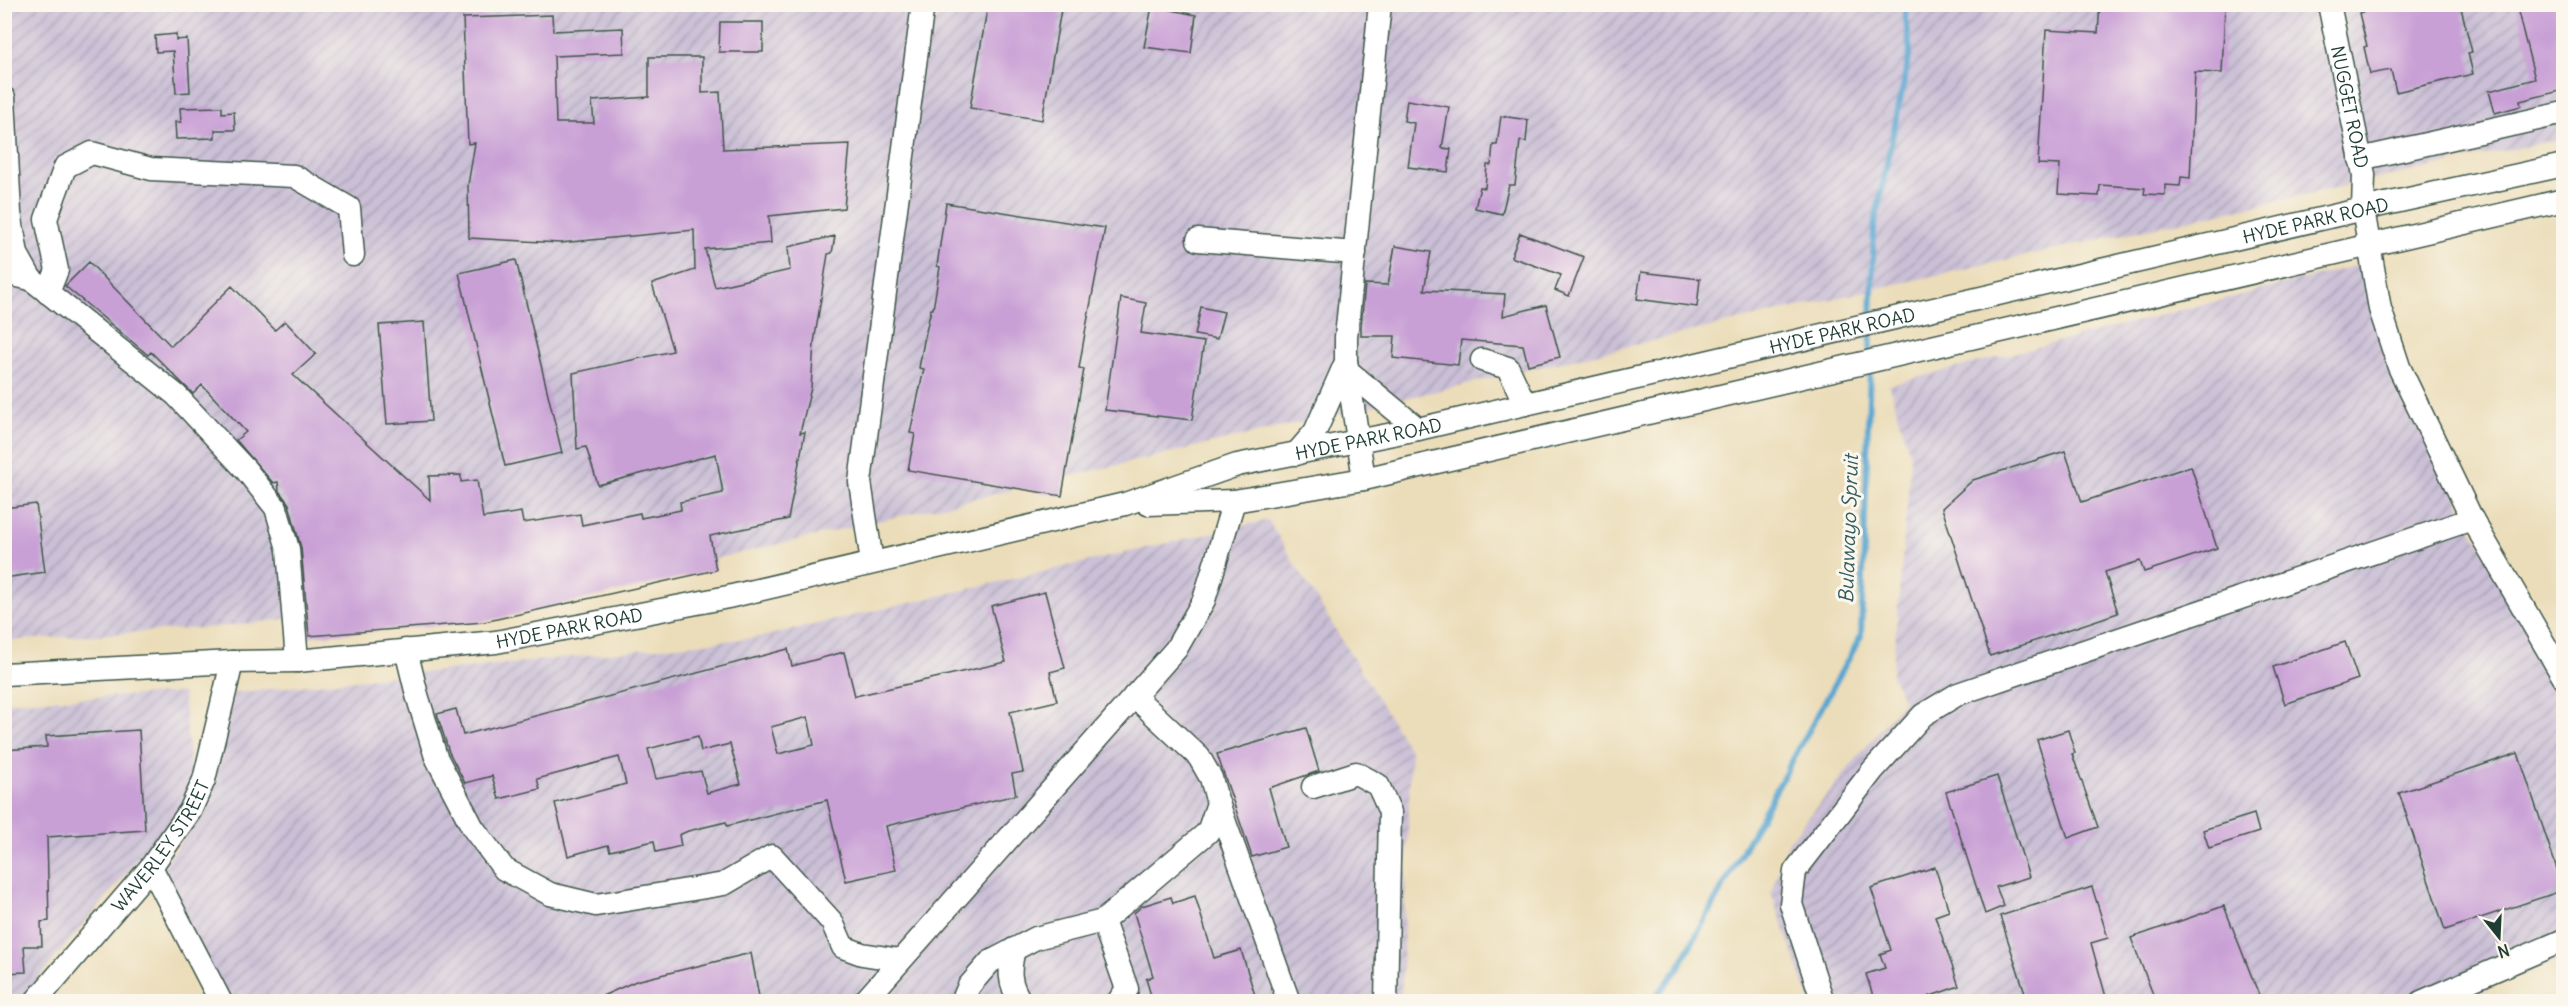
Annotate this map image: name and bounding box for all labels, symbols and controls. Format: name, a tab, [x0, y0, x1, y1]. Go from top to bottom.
street label: NUGGET ROAD	[2326, 43, 2374, 170]
street label: HYDE PARK ROAD	[2240, 192, 2391, 248]
street label: HYDE PARK ROAD	[1767, 302, 1917, 358]
street label: HYDE PARK ROAD	[1293, 412, 1444, 465]
water label: Bulawayo Spruit	[1833, 452, 1863, 604]
street label: HYDE PARK ROAD	[494, 602, 645, 653]
street label: WAVERLEY STREET	[106, 776, 214, 916]
north arrow	[2469, 907, 2529, 967]
text: N	[2495, 940, 2512, 962]

